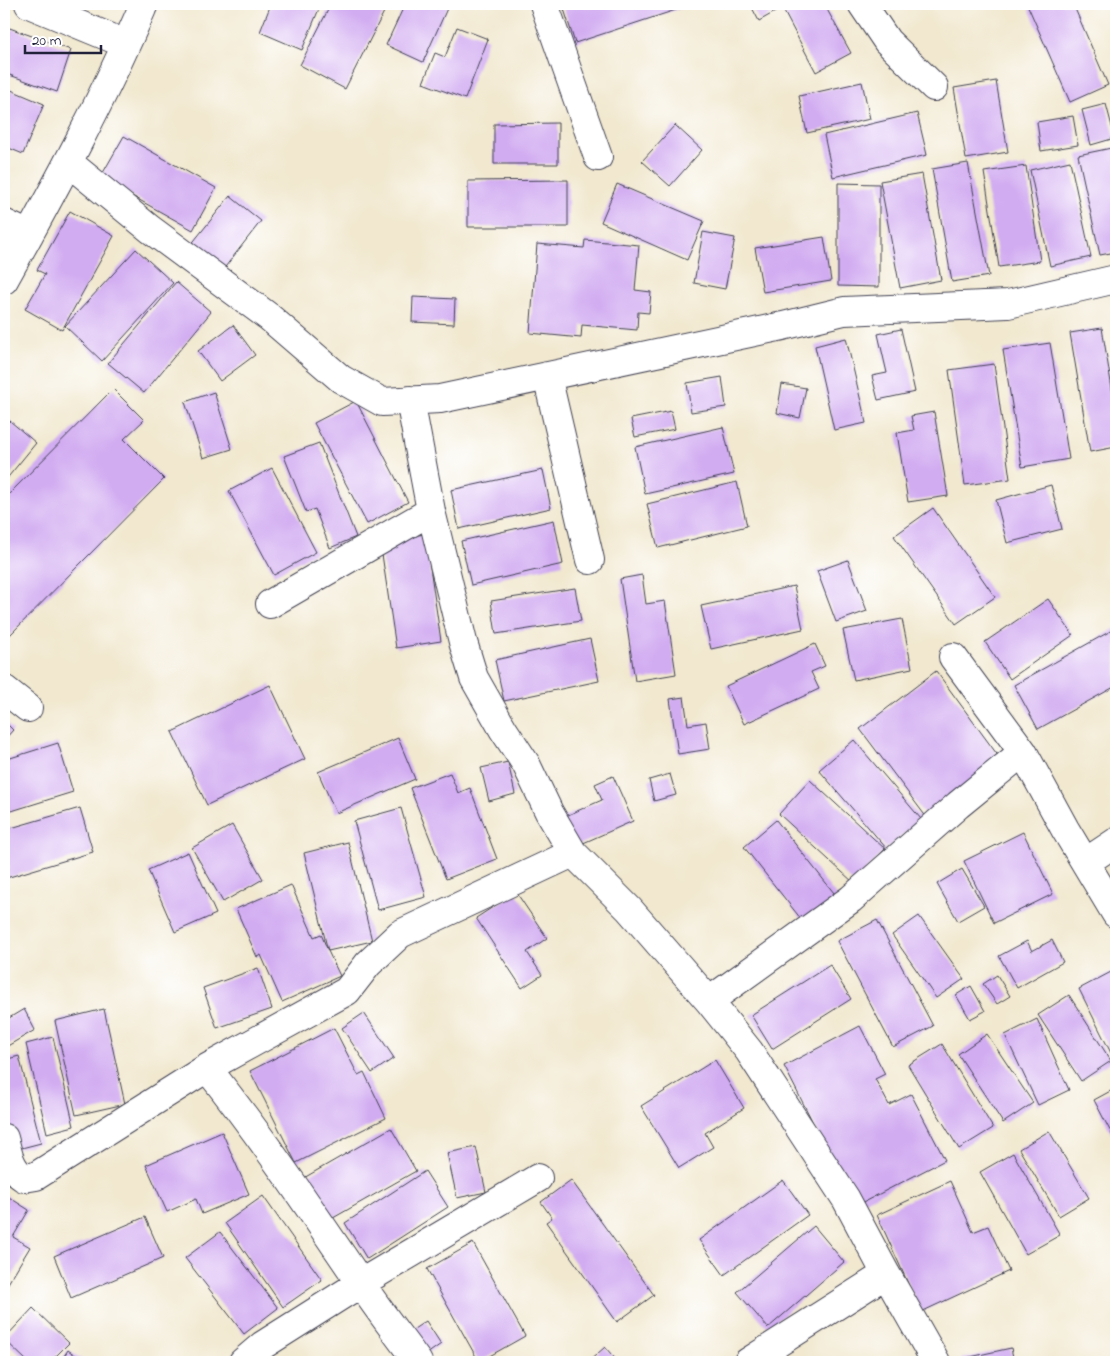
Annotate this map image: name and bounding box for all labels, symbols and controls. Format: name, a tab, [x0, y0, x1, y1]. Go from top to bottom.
scale bar	[25, 22, 101, 54]
text: 20 m	[32, 30, 62, 52]

